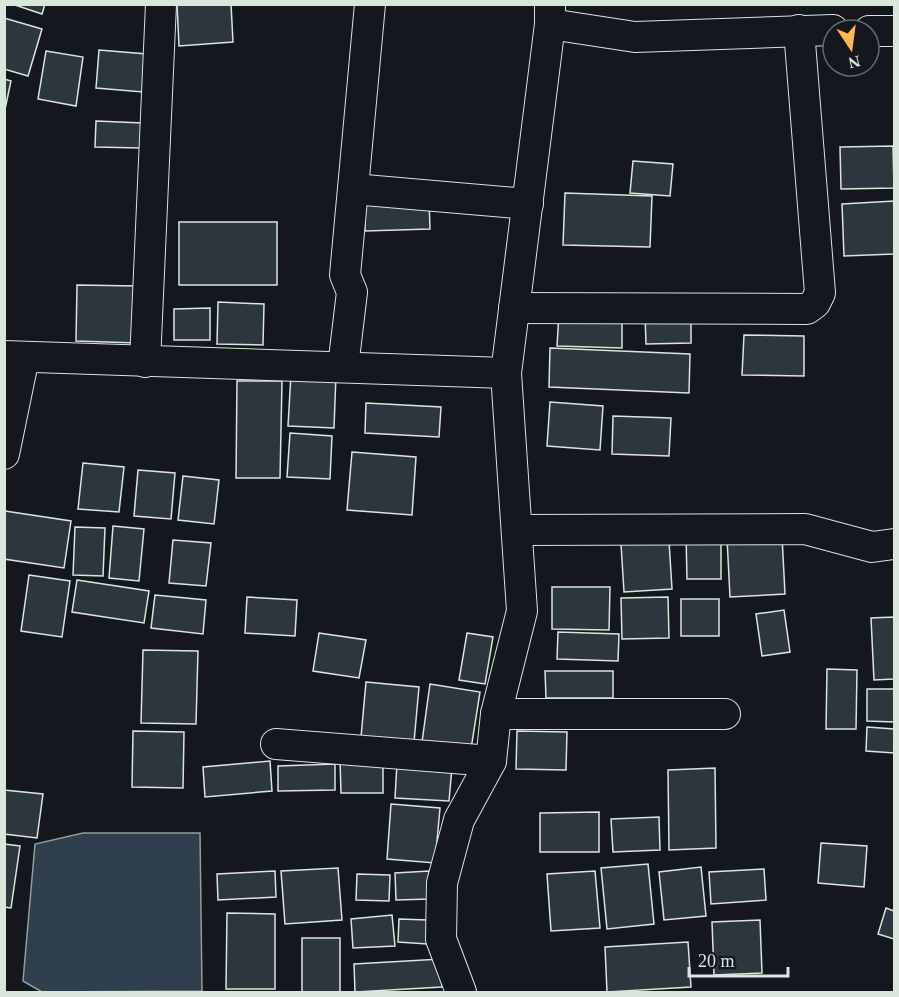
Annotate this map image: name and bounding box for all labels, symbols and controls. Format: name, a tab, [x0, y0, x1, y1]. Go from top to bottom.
north arrow	[821, 18, 881, 78]
text: N	[846, 53, 862, 72]
scale bar	[689, 940, 788, 978]
text: 20 m	[698, 951, 735, 971]

